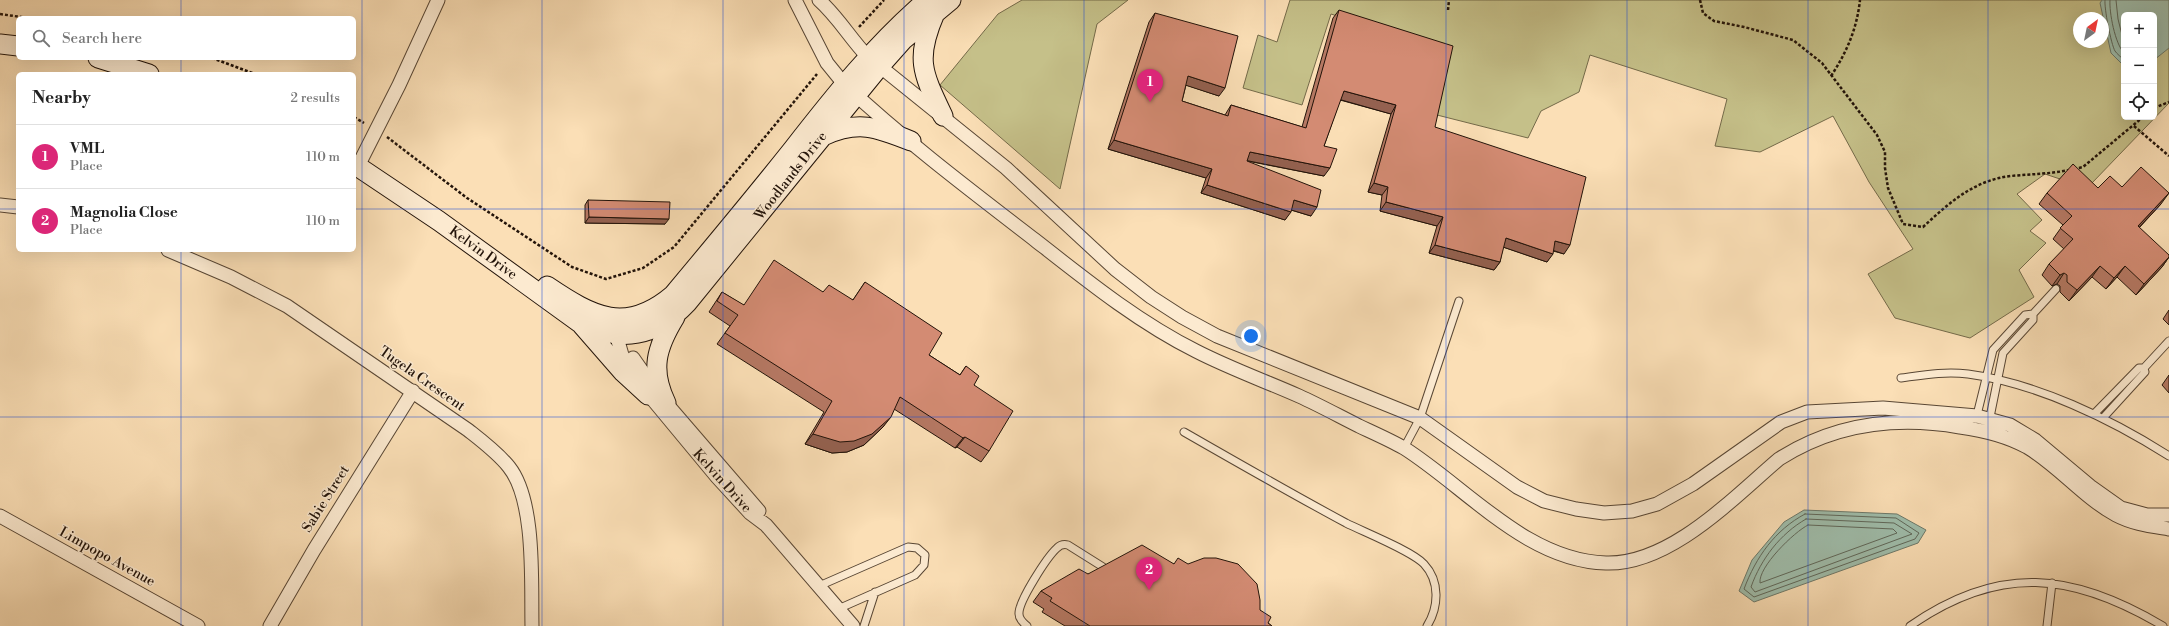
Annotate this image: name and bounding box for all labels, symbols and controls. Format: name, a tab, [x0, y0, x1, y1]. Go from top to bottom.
north arrow	[2073, 12, 2109, 48]
map controls	[2121, 12, 2157, 120]
button: +	[2121, 12, 2157, 48]
search box	[16, 16, 356, 60]
icon: search	[30, 27, 52, 49]
text: Search here	[62, 29, 142, 48]
button: −	[2121, 48, 2157, 84]
pin: 1	[1137, 69, 1163, 102]
button: locate	[2121, 84, 2157, 120]
text: Nearby	[32, 87, 91, 109]
text: 2 results	[291, 90, 340, 106]
street label: Woodlands Drive	[750, 128, 831, 225]
text: VML	[70, 139, 104, 158]
text: 1	[42, 149, 48, 165]
text: 110 m	[306, 149, 340, 165]
text: Place	[70, 158, 102, 174]
text: Magnolia Close	[70, 203, 178, 222]
text: 2	[41, 213, 49, 229]
text: 110 m	[306, 213, 340, 229]
text: Place	[70, 222, 102, 238]
street label: Kelvin Drive	[445, 222, 521, 284]
your location	[1241, 326, 1261, 346]
street label: Tugela Crescent	[375, 343, 469, 415]
street label: Kelvin Drive	[689, 445, 755, 517]
street label: Sabie Street	[298, 462, 354, 536]
street label: Limpopo Avenue	[56, 523, 158, 591]
pin: 2	[1136, 557, 1162, 590]

